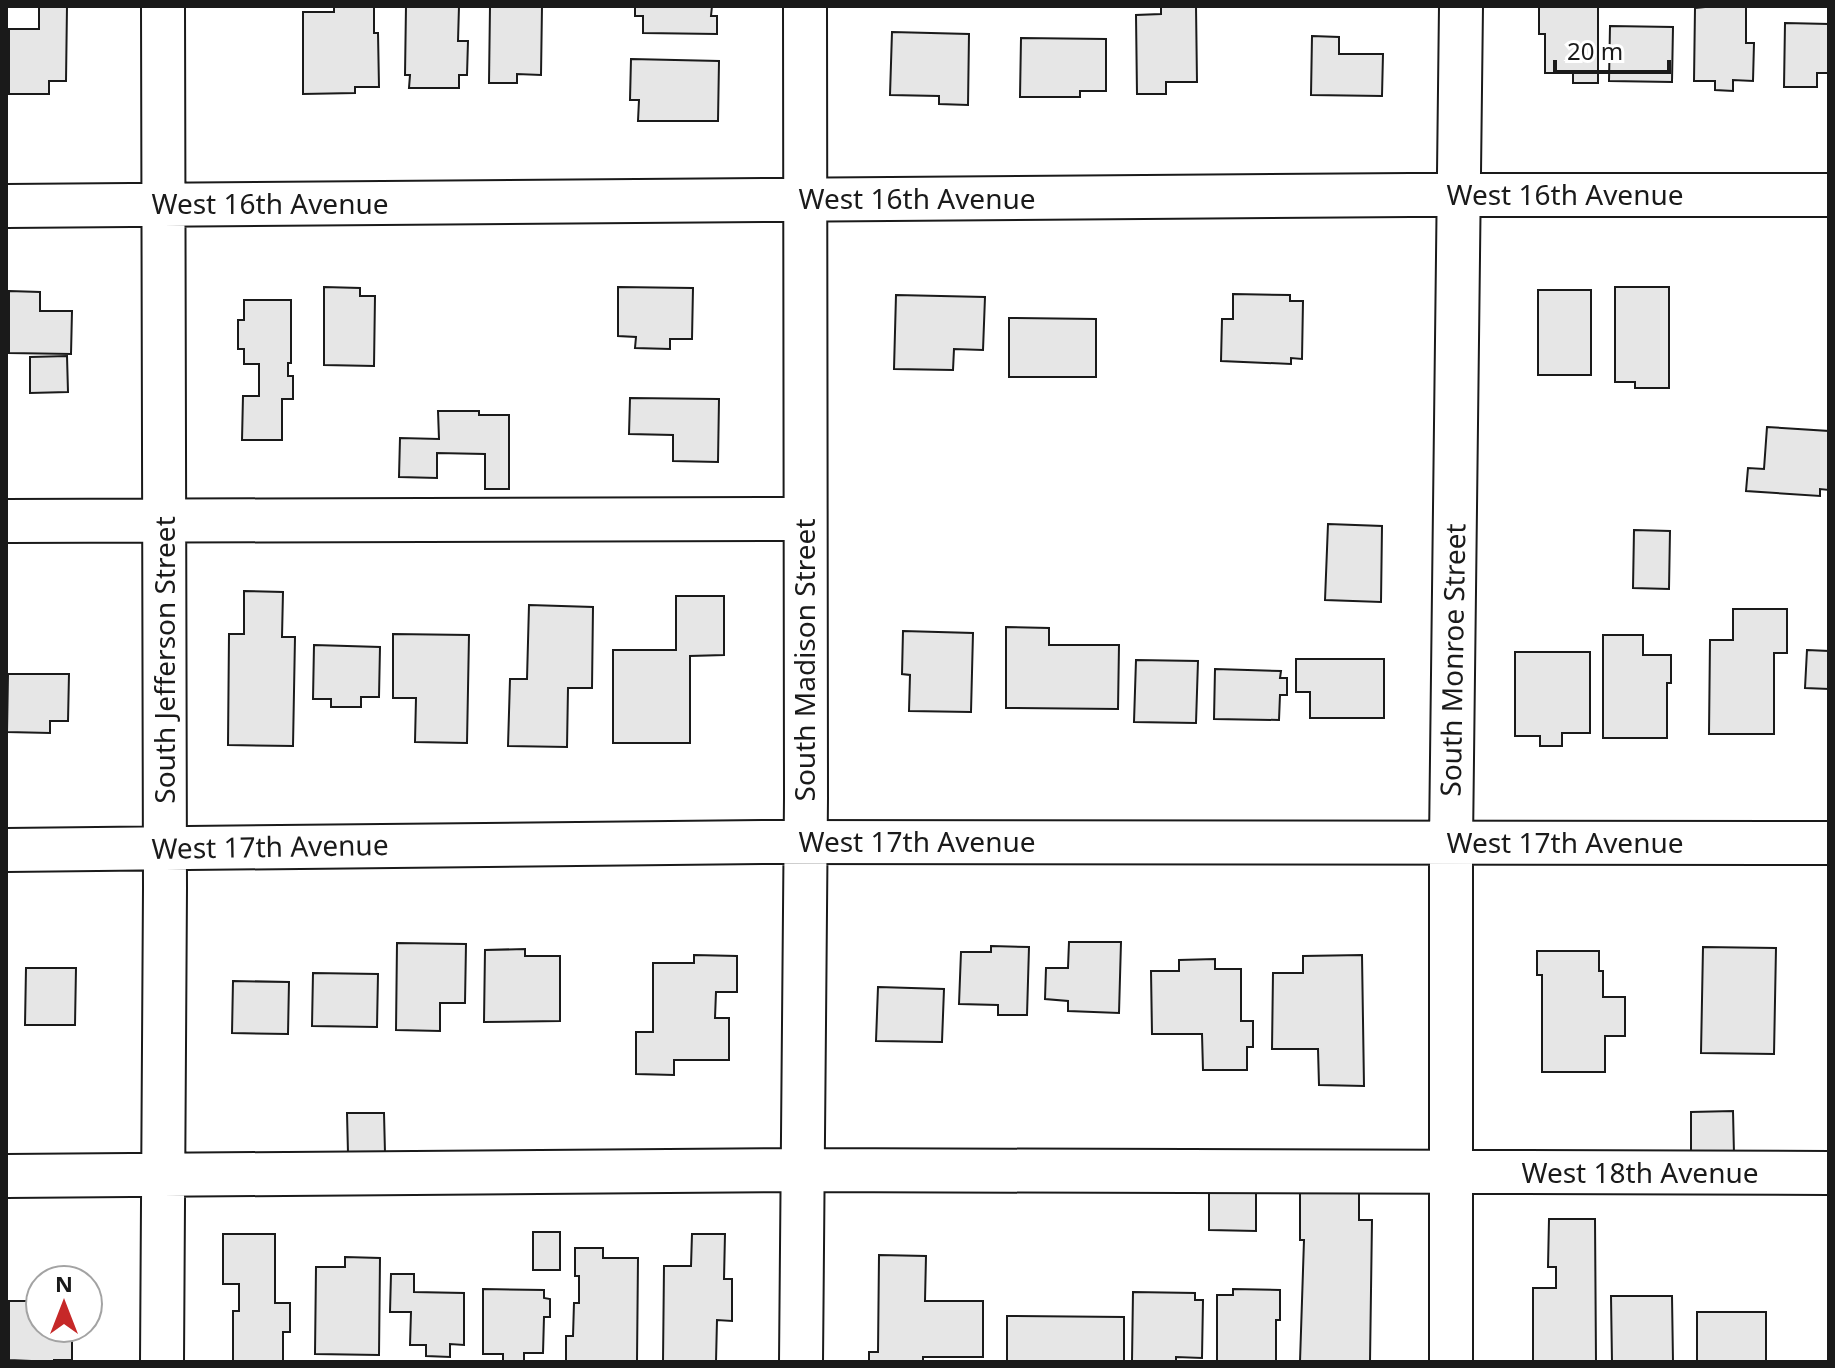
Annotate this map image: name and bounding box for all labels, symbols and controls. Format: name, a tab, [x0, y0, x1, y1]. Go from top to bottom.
scale bar	[1555, 24, 1669, 74]
text: 20 m	[1567, 34, 1623, 67]
street label: West 16th Avenue	[1446, 175, 1684, 213]
street label: West 16th Avenue	[798, 179, 1036, 217]
street label: West 16th Avenue	[151, 184, 389, 222]
street label: South Jefferson Street	[145, 516, 183, 804]
street label: South Madison Street	[785, 519, 823, 801]
street label: South Monroe Street	[1431, 523, 1473, 797]
street label: West 17th Avenue	[798, 822, 1036, 860]
street label: West 17th Avenue	[1446, 823, 1684, 861]
street label: West 17th Avenue	[151, 825, 389, 867]
street label: West 18th Avenue	[1521, 1153, 1759, 1191]
north arrow	[24, 1264, 104, 1344]
text: N	[55, 1268, 73, 1298]

